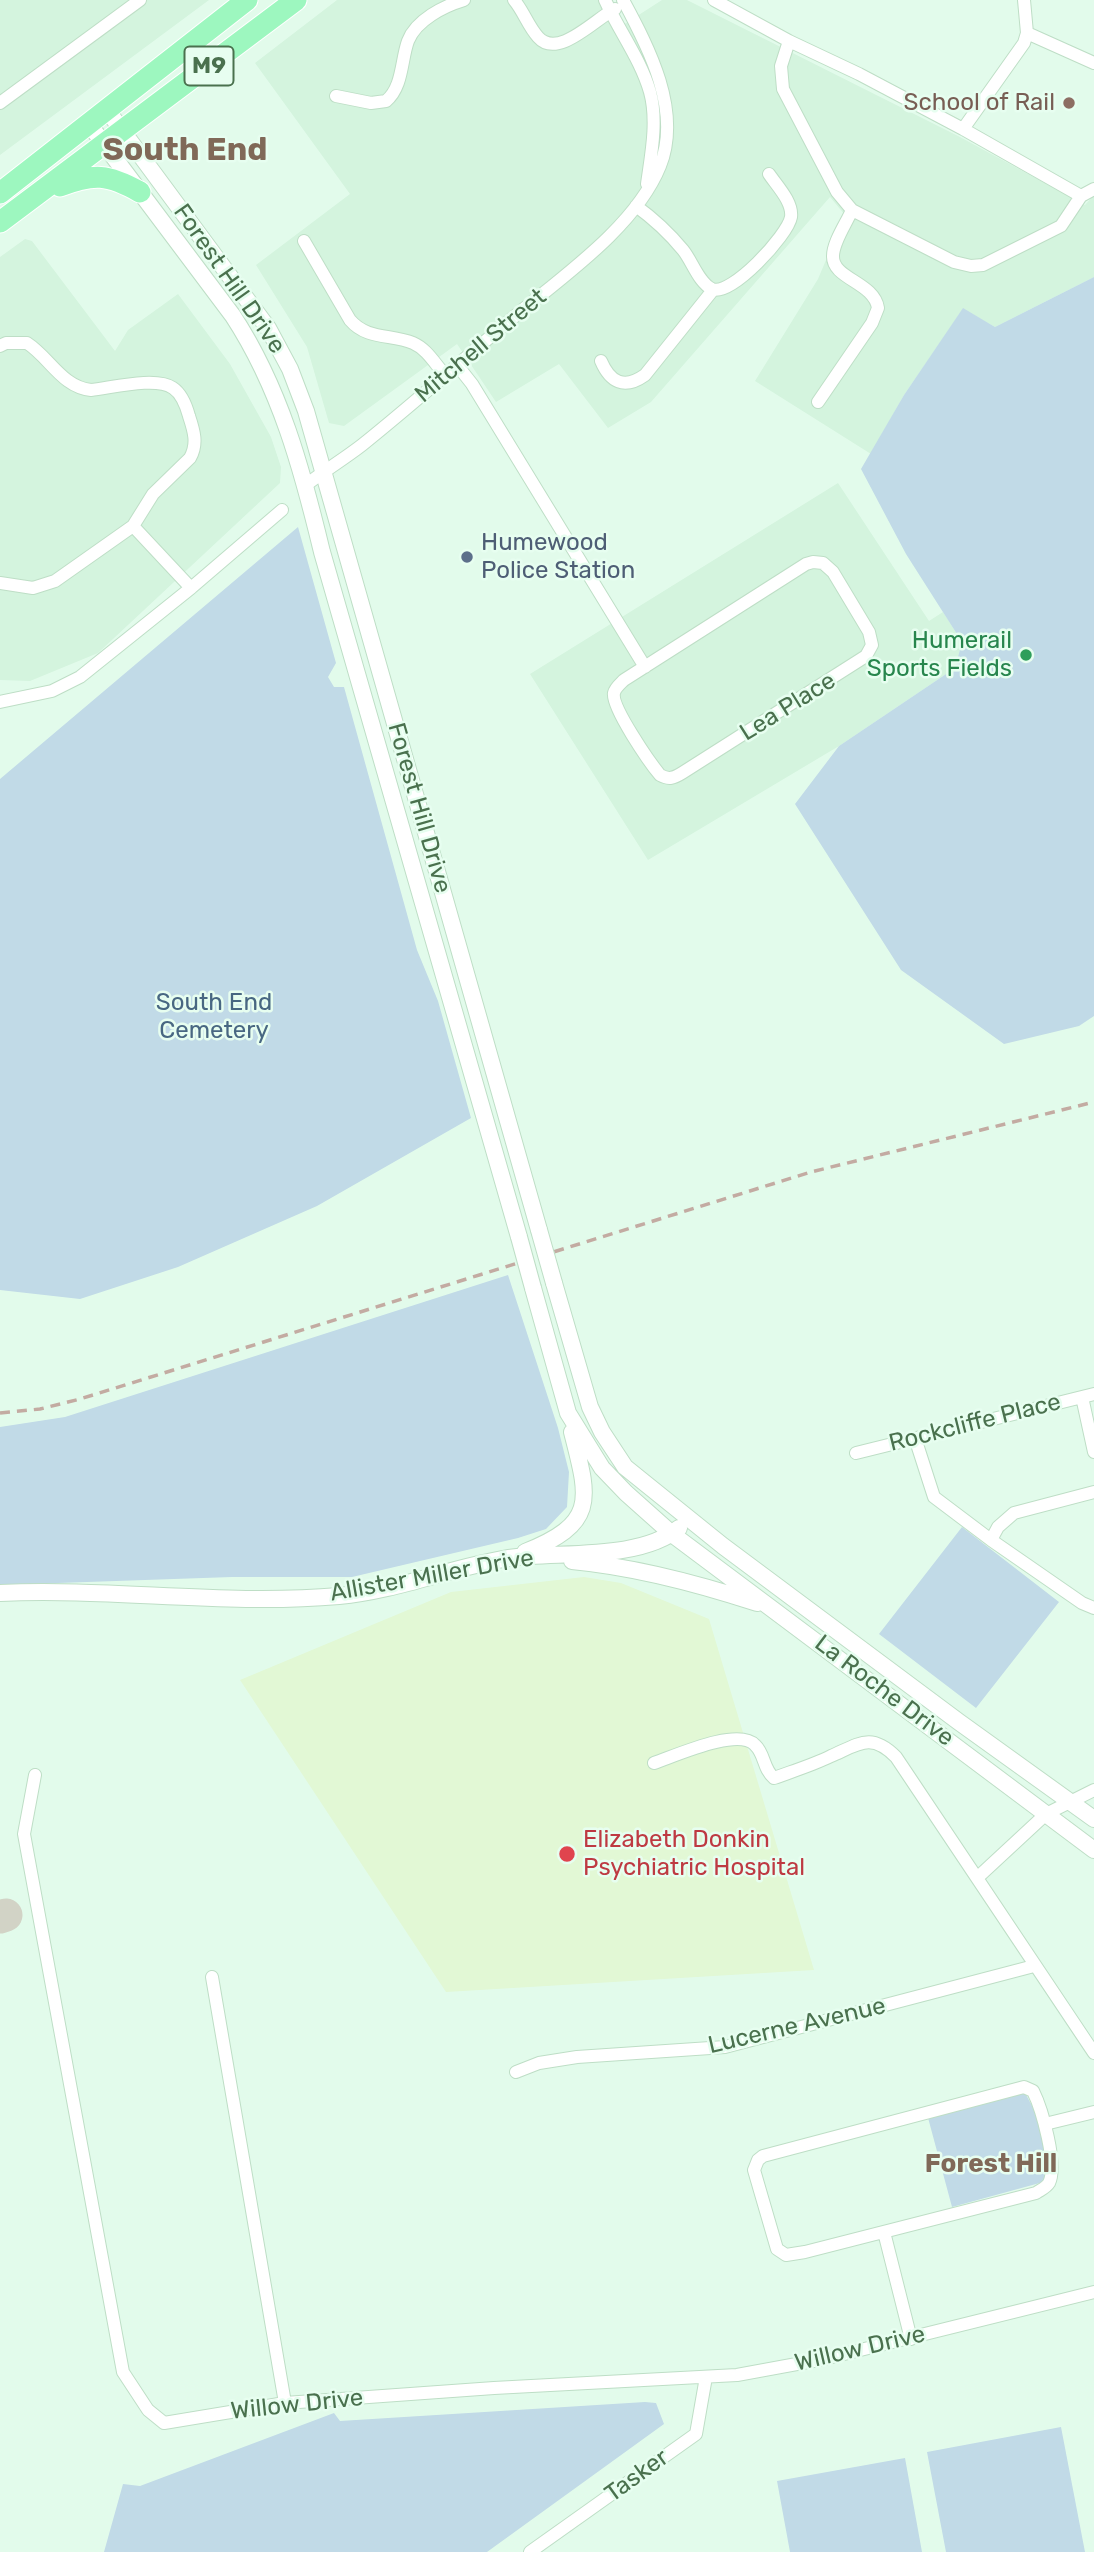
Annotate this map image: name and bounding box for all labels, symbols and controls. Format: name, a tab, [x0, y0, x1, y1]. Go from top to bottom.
road number: M9	[184, 46, 234, 86]
place label: School of Rail	[904, 89, 1055, 117]
marker: School of Rail	[1061, 95, 1077, 111]
district label: South End	[102, 132, 268, 170]
street label: Forest Hill Drive	[167, 199, 291, 359]
street label: Mitchell Street	[410, 283, 552, 409]
place label: Humewood Police Station	[481, 529, 635, 585]
marker: Humewood Police Station	[459, 549, 475, 565]
place label: Humerail Sports Fields	[867, 627, 1012, 683]
marker: Humerail Sports Fields	[1018, 647, 1034, 663]
street label: Lea Place	[735, 666, 841, 748]
street label: Forest Hill Drive	[381, 720, 457, 896]
park label: South End Cemetery	[156, 989, 272, 1045]
street label: Rockcliffe Place	[886, 1388, 1064, 1458]
street label: Allister Miller Drive	[328, 1544, 536, 1608]
street label: La Roche Drive	[809, 1629, 959, 1753]
place label: Elizabeth Donkin Psychiatric Hospital	[583, 1826, 805, 1882]
marker: Elizabeth Donkin Psychiatric Hospital	[557, 1844, 577, 1864]
street label: Lucerne Avenue	[705, 1992, 889, 2060]
district label: Forest Hill	[925, 2148, 1057, 2180]
street label: Willow Drive	[792, 2320, 928, 2378]
street label: Willow Drive	[229, 2384, 365, 2426]
street label: Tasker	[600, 2443, 674, 2509]

